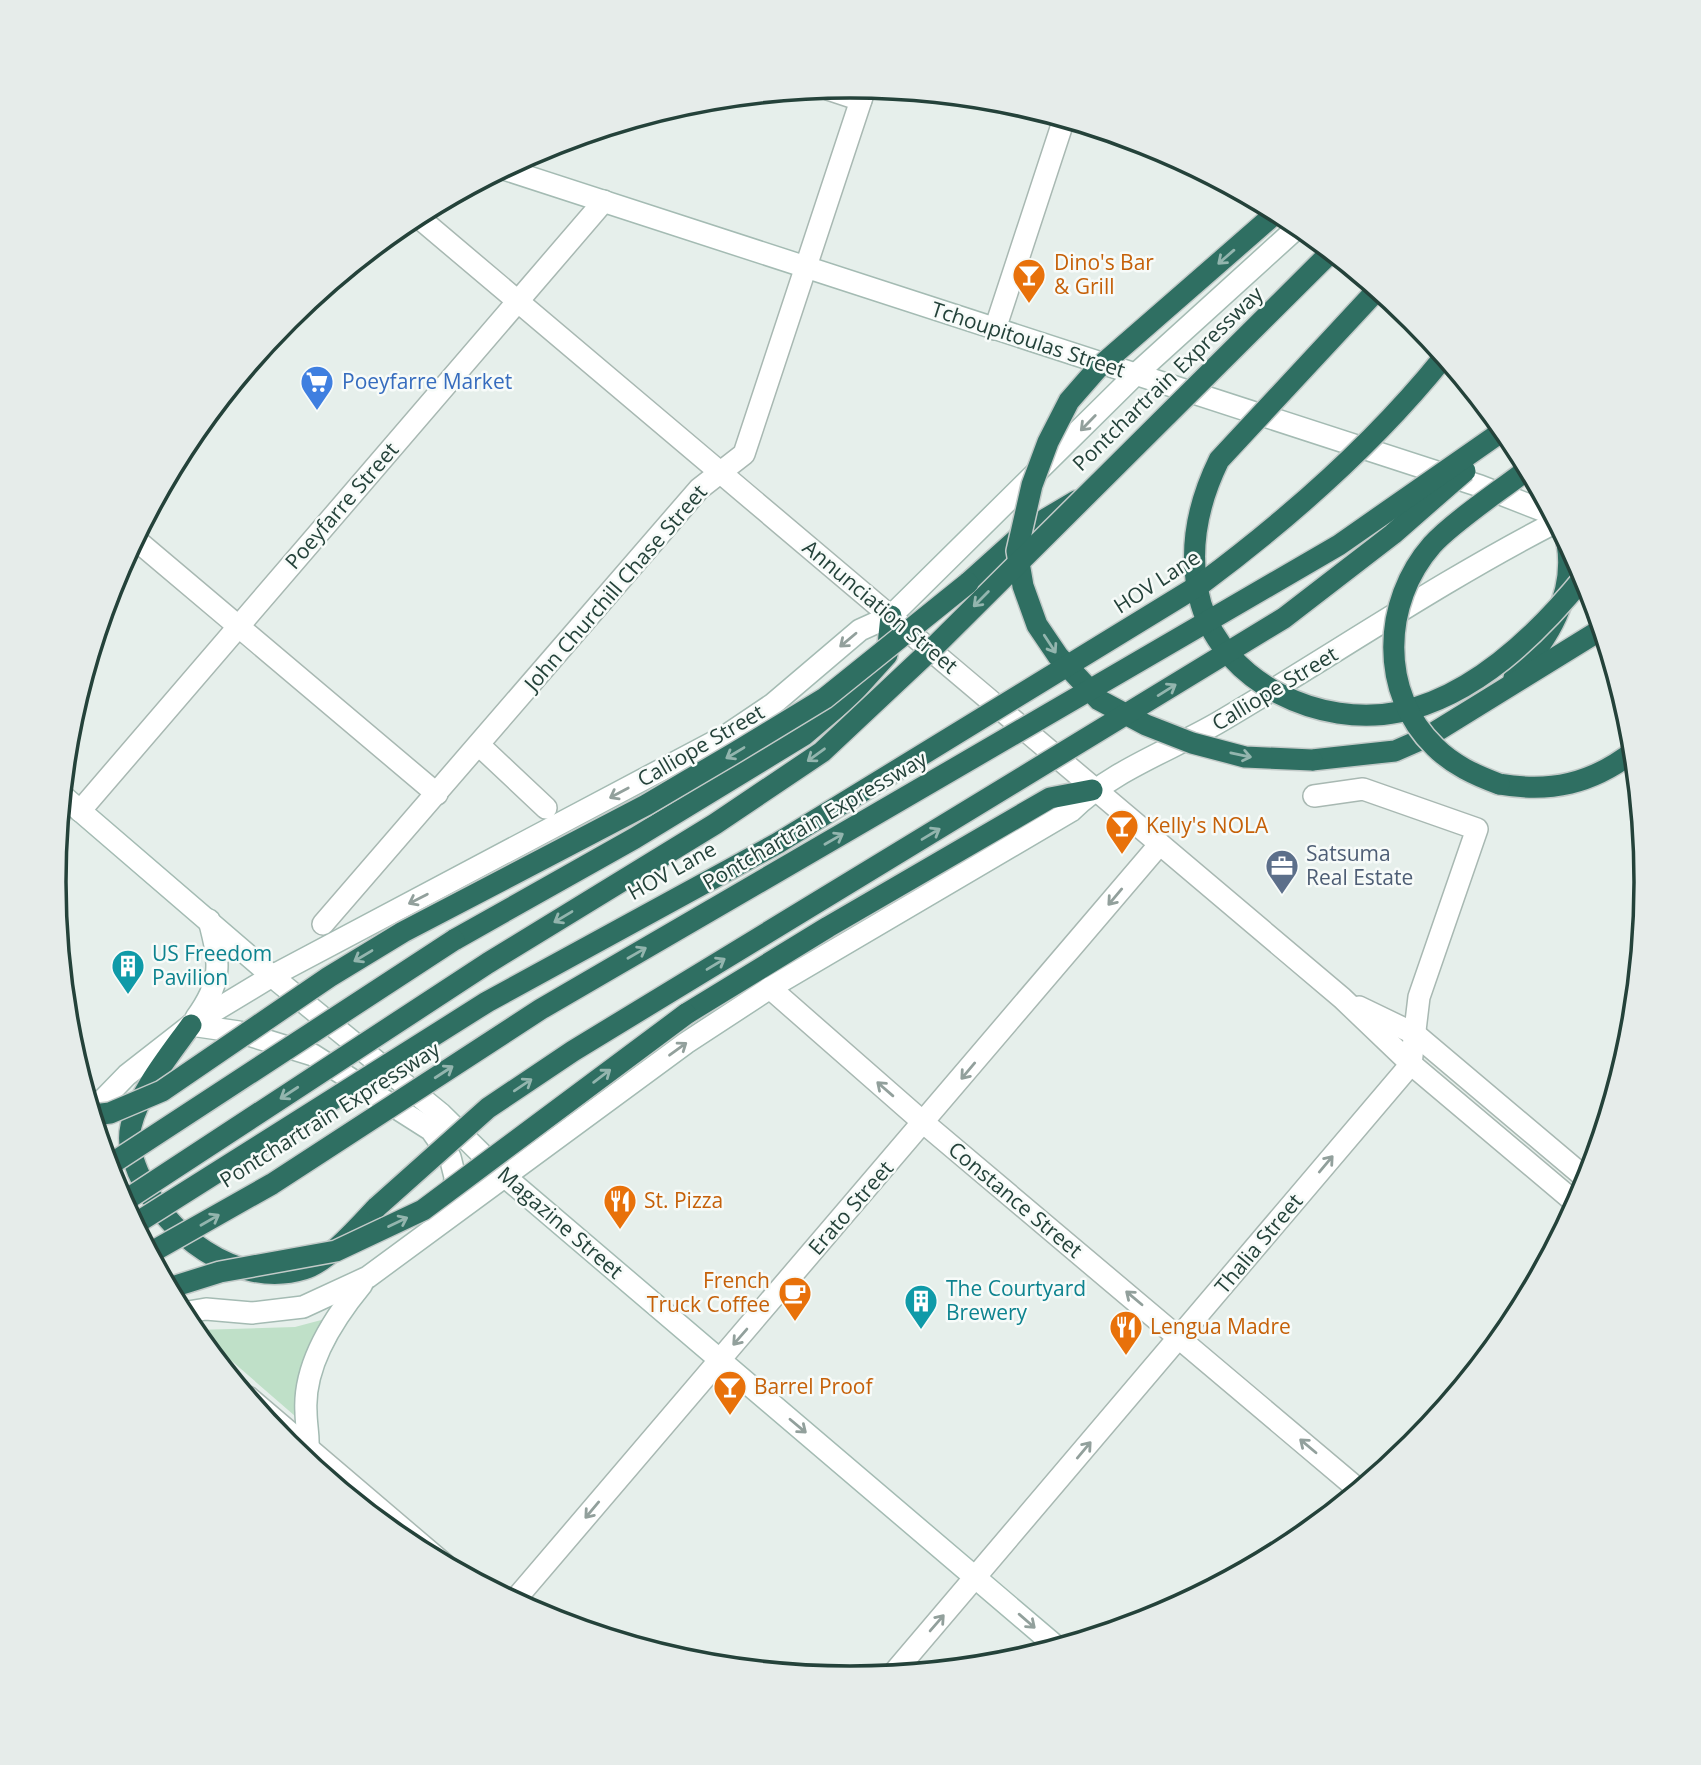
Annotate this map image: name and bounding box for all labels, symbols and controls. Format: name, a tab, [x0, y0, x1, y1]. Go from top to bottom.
place label: Dino's Bar & Grill	[1054, 248, 1154, 300]
one-way arrow	[1217, 249, 1235, 265]
bar icon: Dino's Bar & Grill	[1010, 256, 1048, 305]
street label: Pontchartrain Expressway	[1066, 279, 1269, 477]
street label: Tchoupitoulas Street	[928, 294, 1129, 384]
supermarket icon: Poeyfarre Market	[298, 363, 336, 412]
place label: Poeyfarre Market	[342, 367, 512, 395]
one-way arrow	[1079, 414, 1096, 431]
street label: Poeyfarre Street	[278, 436, 404, 575]
street label: John Churchill Chase Street	[516, 478, 713, 698]
street label: Annunciation Street	[797, 533, 964, 679]
street label: HOV Lane	[1108, 543, 1205, 619]
one-way arrow	[973, 590, 990, 607]
one-way arrow	[840, 632, 858, 648]
one-way arrow	[1043, 634, 1057, 654]
street label: Calliope Street	[1206, 640, 1343, 737]
one-way arrow	[1157, 682, 1177, 696]
street label: Calliope Street	[632, 697, 769, 793]
street label: Pontchartrain Expressway	[697, 744, 932, 896]
one-way arrow	[725, 746, 745, 760]
one-way arrow	[807, 748, 826, 762]
one-way arrow	[1229, 749, 1252, 763]
one-way arrow	[610, 786, 630, 800]
bar icon: Kelly's NOLA	[1103, 807, 1141, 856]
place label: Kelly's NOLA	[1146, 811, 1269, 839]
one-way arrow	[921, 826, 941, 840]
one-way arrow	[823, 832, 843, 846]
street label: HOV Lane	[622, 834, 721, 906]
place label: Satsuma Real Estate	[1306, 839, 1413, 891]
office icon: Satsuma Real Estate	[1263, 847, 1301, 896]
one-way arrow	[1107, 888, 1123, 906]
one-way arrow	[408, 892, 429, 906]
one-way arrow	[553, 911, 573, 925]
place label: US Freedom Pavilion	[152, 939, 272, 991]
one-way arrow	[627, 946, 647, 960]
building icon: US Freedom Pavilion	[109, 947, 147, 996]
one-way arrow	[354, 949, 374, 963]
one-way arrow	[705, 957, 725, 971]
street label: Pontchartrain Expressway	[214, 1035, 445, 1193]
one-way arrow	[668, 1042, 687, 1057]
one-way arrow	[960, 1061, 976, 1079]
one-way arrow	[433, 1065, 453, 1079]
one-way arrow	[592, 1068, 611, 1083]
one-way arrow	[512, 1077, 532, 1091]
one-way arrow	[876, 1081, 894, 1097]
one-way arrow	[279, 1086, 299, 1100]
street label: Constance Street	[943, 1135, 1089, 1264]
street label: Erato Street	[802, 1154, 899, 1260]
one-way arrow	[1318, 1155, 1334, 1173]
street label: Magazine Street	[492, 1160, 629, 1284]
restaurant icon: St. Pizza	[601, 1182, 639, 1231]
place label: St. Pizza	[644, 1186, 723, 1214]
street label: Thalia Street	[1208, 1187, 1308, 1299]
one-way arrow	[199, 1213, 219, 1227]
one-way arrow	[386, 1215, 408, 1228]
place label: French Truck Coffee	[647, 1266, 770, 1318]
cafe icon: French Truck Coffee	[776, 1274, 814, 1323]
place label: The Courtyard Brewery	[946, 1274, 1086, 1326]
building icon: The Courtyard Brewery	[902, 1282, 940, 1331]
one-way arrow	[1125, 1291, 1143, 1307]
restaurant icon: Lengua Madre	[1107, 1308, 1145, 1357]
place label: Lengua Madre	[1150, 1312, 1291, 1340]
one-way arrow	[732, 1327, 748, 1345]
bar icon: Barrel Proof	[711, 1368, 749, 1417]
place label: Barrel Proof	[754, 1372, 874, 1400]
one-way arrow	[788, 1418, 806, 1434]
one-way arrow	[1299, 1438, 1317, 1454]
one-way arrow	[1076, 1441, 1092, 1459]
one-way arrow	[584, 1500, 600, 1518]
one-way arrow	[1018, 1613, 1036, 1629]
one-way arrow	[929, 1614, 945, 1632]

